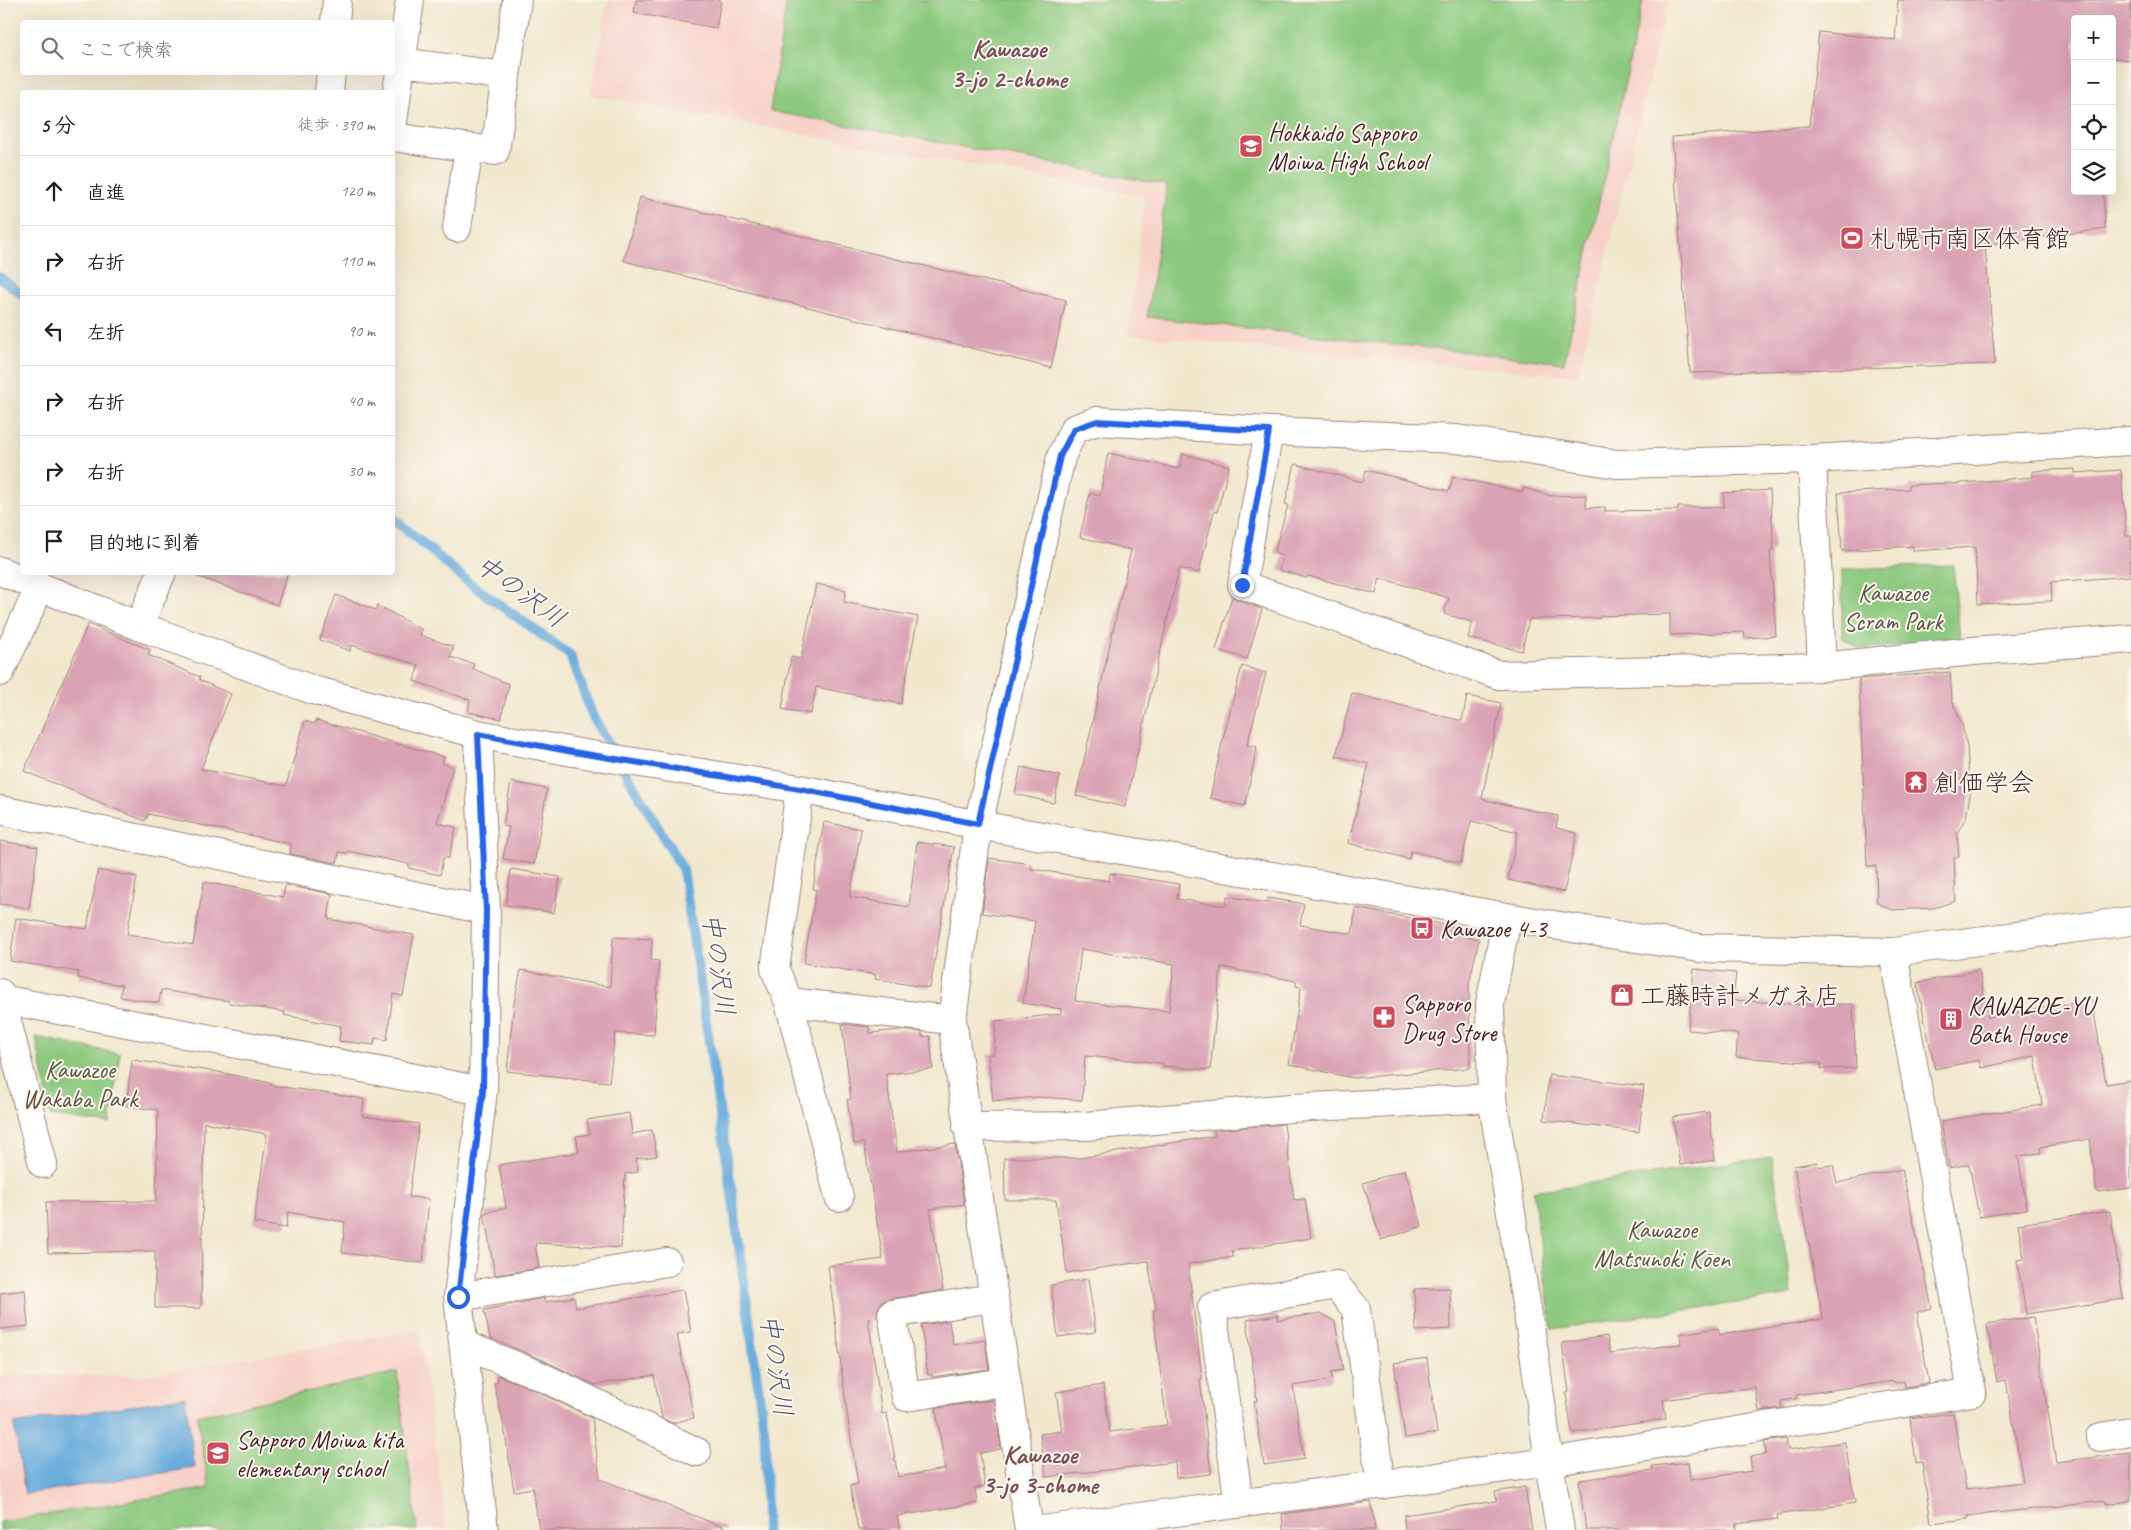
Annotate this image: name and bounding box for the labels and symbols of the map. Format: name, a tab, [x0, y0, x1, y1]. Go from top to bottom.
district label: Kawazoe 3-jo 2-chome	[951, 32, 1069, 95]
place label: Hokkaido Sapporo Moiwa High School	[1268, 117, 1432, 178]
school or university icon: Hokkaido Sapporo Moiwa High School	[1238, 133, 1264, 159]
place label: 札幌市南区体育館	[1870, 223, 2070, 255]
sports icon: 札幌市南区体育館	[1839, 225, 1865, 251]
water label: 中の沢川	[469, 547, 572, 635]
route end	[1231, 574, 1254, 597]
park label: Kawazoe Scram Park	[1844, 577, 1944, 638]
place label: 創価学会	[1934, 767, 2034, 799]
temple icon: 創価学会	[1903, 769, 1929, 795]
water label: 中の沢川	[695, 910, 742, 1018]
place label: Kawazoe 4-3	[1440, 913, 1548, 945]
bus stop icon: Kawazoe 4-3	[1409, 915, 1435, 941]
place label: 工藤時計メガネ店	[1640, 980, 1840, 1012]
shop icon: 工藤時計メガネ店	[1609, 982, 1635, 1008]
place label: Sapporo Drug Store	[1402, 988, 1498, 1049]
place label: KAWAZOE-YU Bath House	[1968, 990, 2099, 1051]
pharmacy icon: Sapporo Drug Store	[1371, 1004, 1397, 1030]
building icon: KAWAZOE-YU Bath House	[1938, 1006, 1964, 1032]
park label: Kawazoe Wakaba Park	[23, 1054, 139, 1115]
park label: Kawazoe Matsunoki Kōen	[1594, 1214, 1731, 1275]
route start	[447, 1286, 470, 1309]
water label: 中の沢川	[753, 1311, 800, 1419]
place label: Sapporo Moiwa kita elementary school	[236, 1424, 405, 1485]
district label: Kawazoe 3-jo 3-chome	[982, 1438, 1100, 1501]
school or university icon: Sapporo Moiwa kita elementary school	[205, 1440, 231, 1466]

